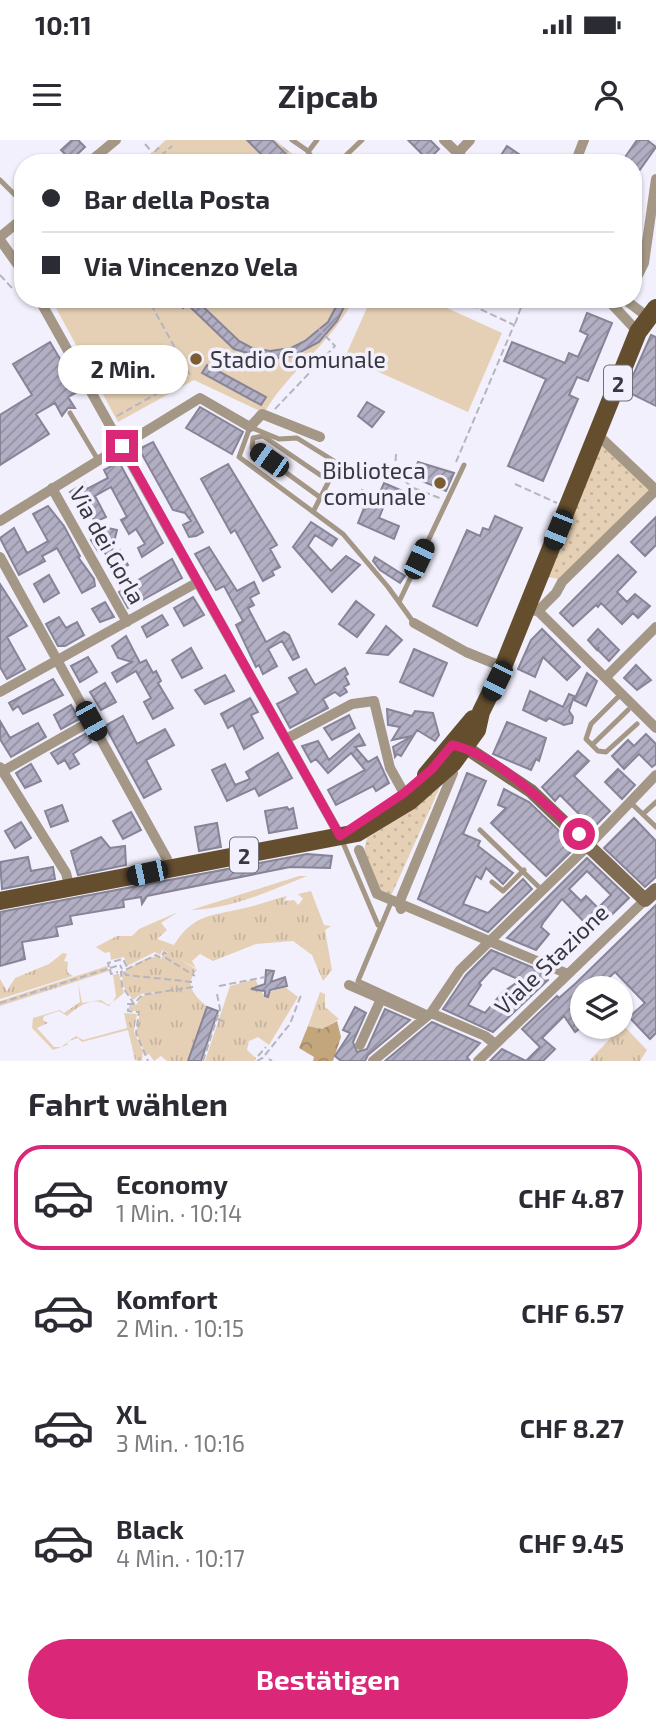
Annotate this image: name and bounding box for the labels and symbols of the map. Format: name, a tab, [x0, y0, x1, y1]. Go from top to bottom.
callout: 2 Min.	[57, 344, 187, 394]
place label: Stadio Comunale	[210, 345, 386, 373]
marker: Stadio Comunale	[188, 351, 204, 367]
road number: 2	[604, 366, 632, 400]
route end	[106, 430, 138, 462]
car	[246, 439, 293, 481]
place label: Biblioteca comunale	[322, 456, 426, 510]
marker: Biblioteca comunale	[432, 475, 448, 491]
street label: Via dei Gorla	[64, 481, 152, 609]
car	[541, 507, 576, 553]
car	[401, 536, 438, 582]
car	[479, 658, 516, 704]
car	[72, 698, 111, 744]
route start	[563, 818, 595, 850]
road number: 2	[230, 838, 258, 872]
car	[125, 858, 170, 888]
street label: Viale Stazione	[488, 898, 614, 1020]

